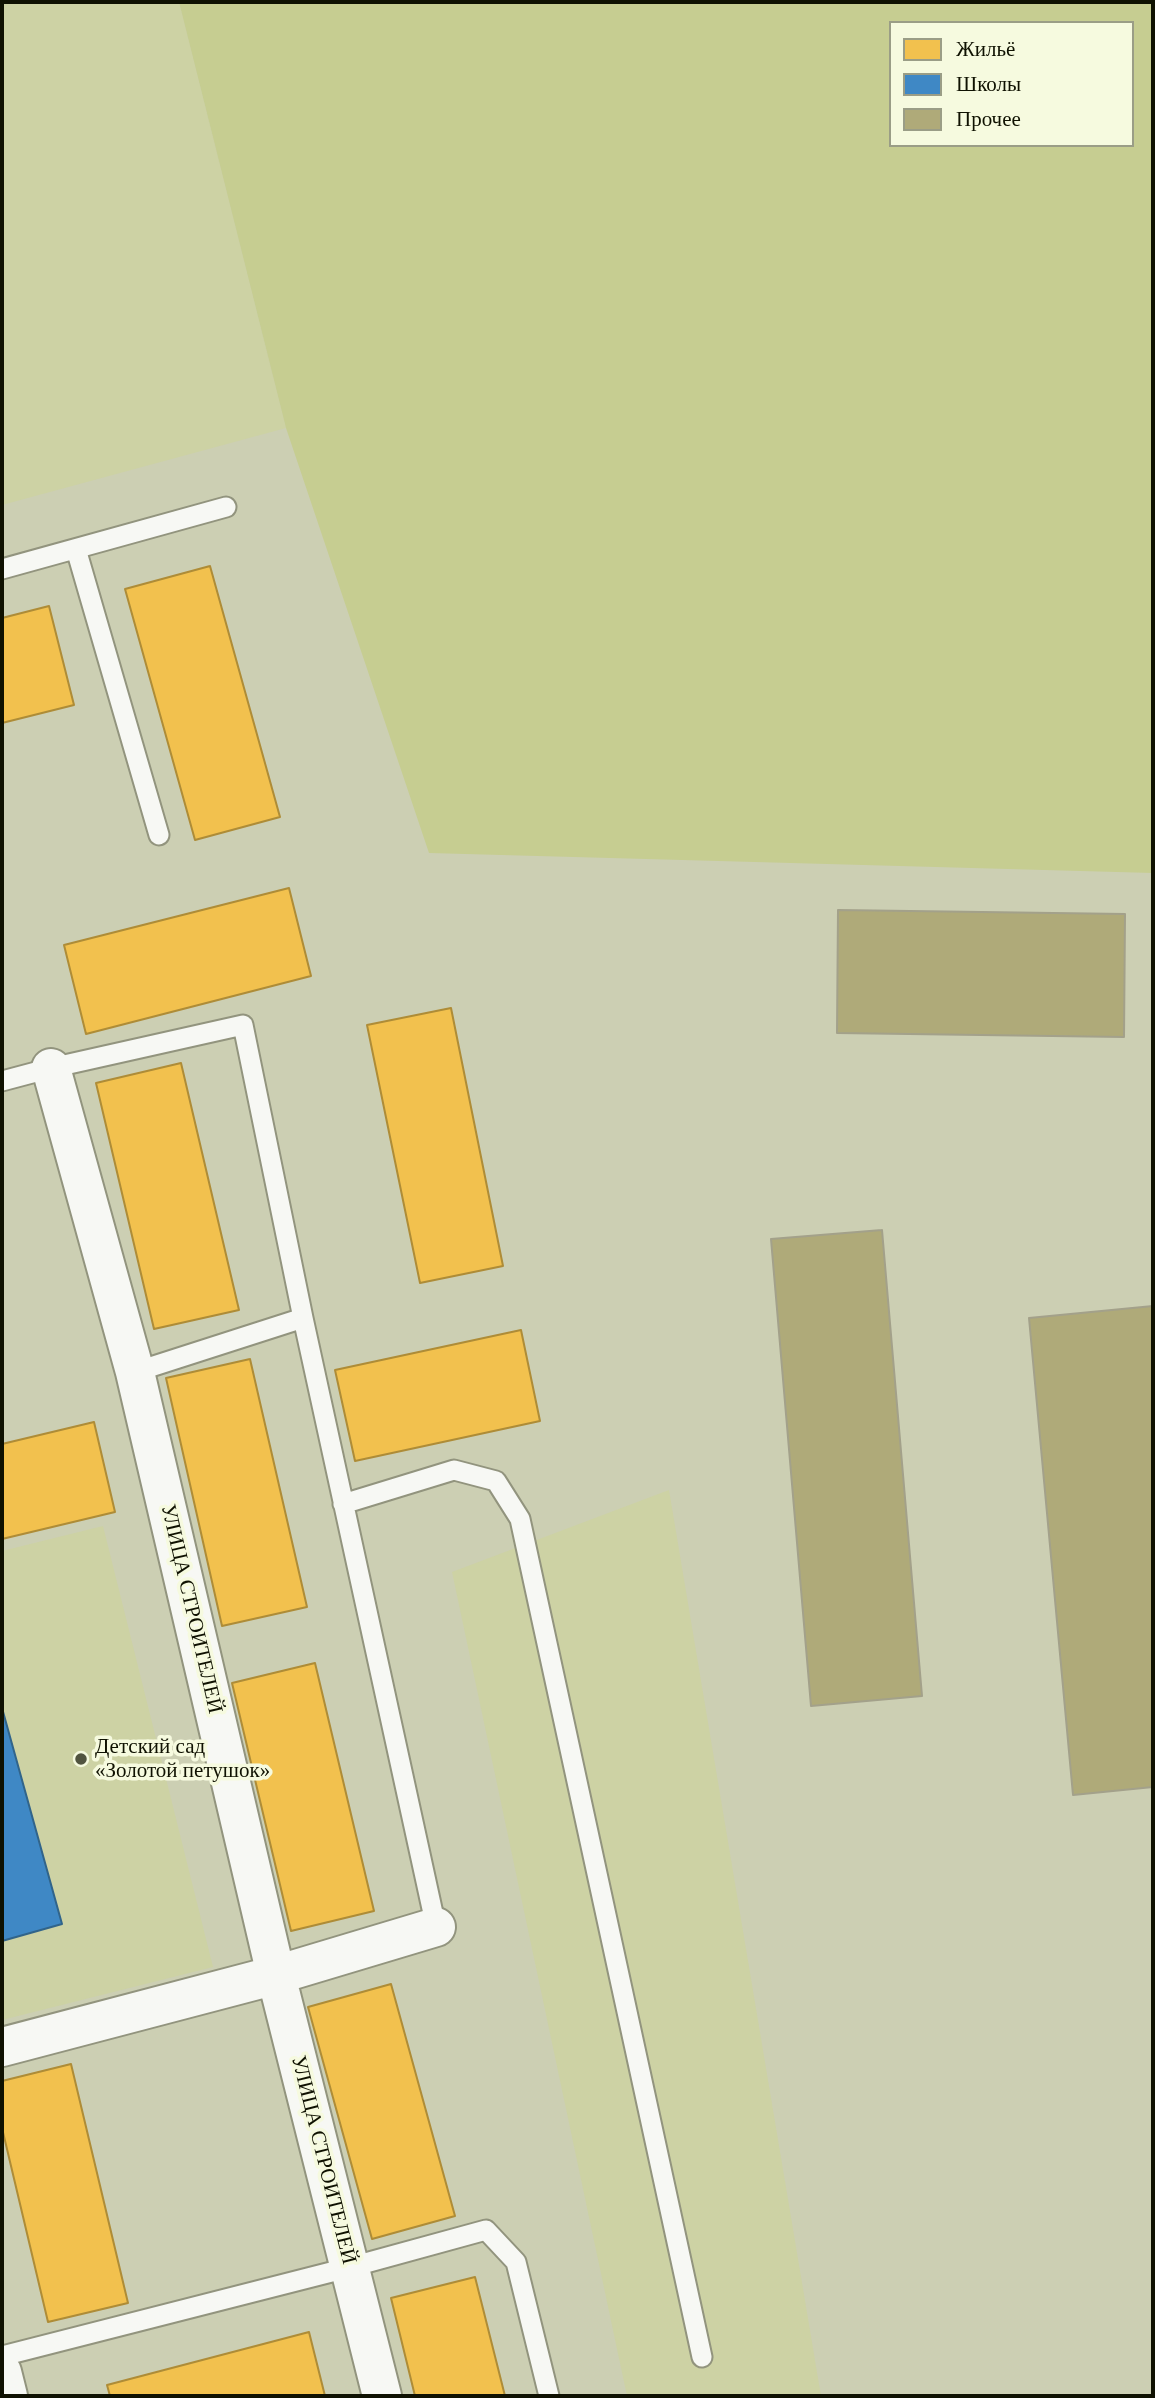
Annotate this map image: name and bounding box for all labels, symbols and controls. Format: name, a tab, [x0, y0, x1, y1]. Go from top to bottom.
legend	[889, 21, 1134, 147]
text: Жильё	[956, 37, 1015, 61]
text: Школы	[956, 72, 1021, 96]
text: Прочее	[956, 107, 1021, 131]
street label: УЛИЦА СТРОИТЕЛЕЙ	[155, 1502, 227, 1716]
place label: Детский сад «Золотой петушок»	[95, 1734, 270, 1784]
marker: Детский сад «Золотой петушок»	[73, 1751, 89, 1767]
street label: УЛИЦА СТРОИТЕЛЕЙ	[285, 2053, 361, 2267]

